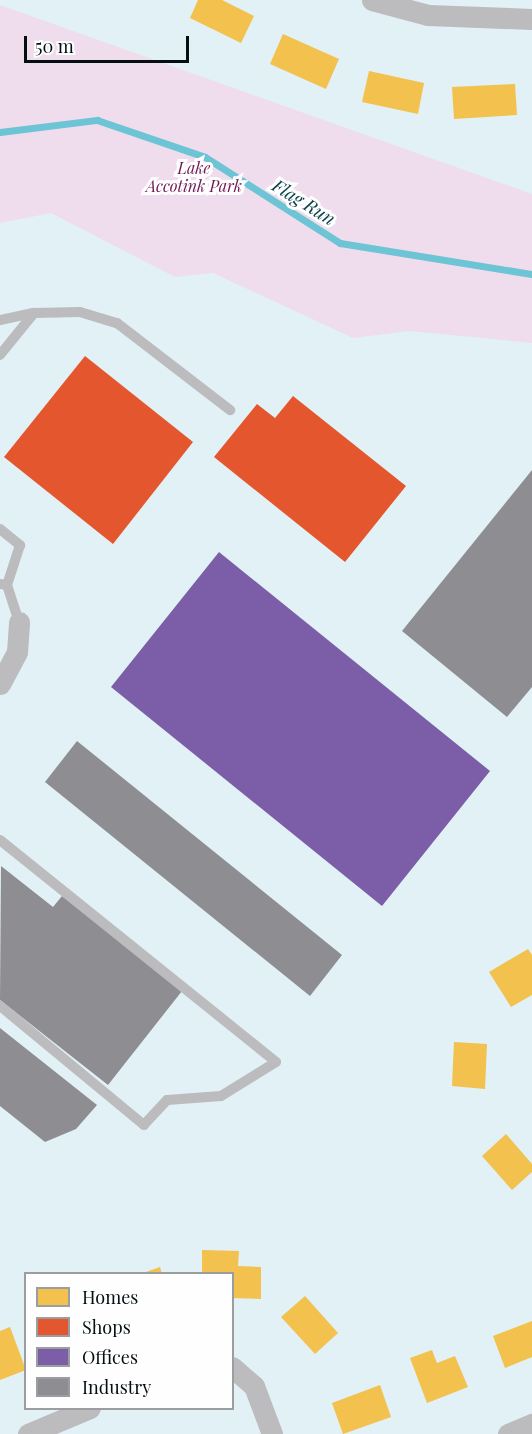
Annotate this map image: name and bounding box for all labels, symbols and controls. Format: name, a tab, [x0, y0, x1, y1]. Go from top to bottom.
scale bar	[27, 24, 192, 62]
text: 50 m	[35, 34, 74, 58]
park label: Lake Accotink Park	[146, 158, 242, 196]
water label: Flag Run	[269, 174, 339, 230]
legend	[24, 1272, 234, 1410]
text: Homes	[82, 1285, 138, 1309]
text: Shops	[82, 1315, 131, 1339]
text: Offices	[82, 1345, 138, 1369]
text: Industry	[82, 1375, 151, 1399]

